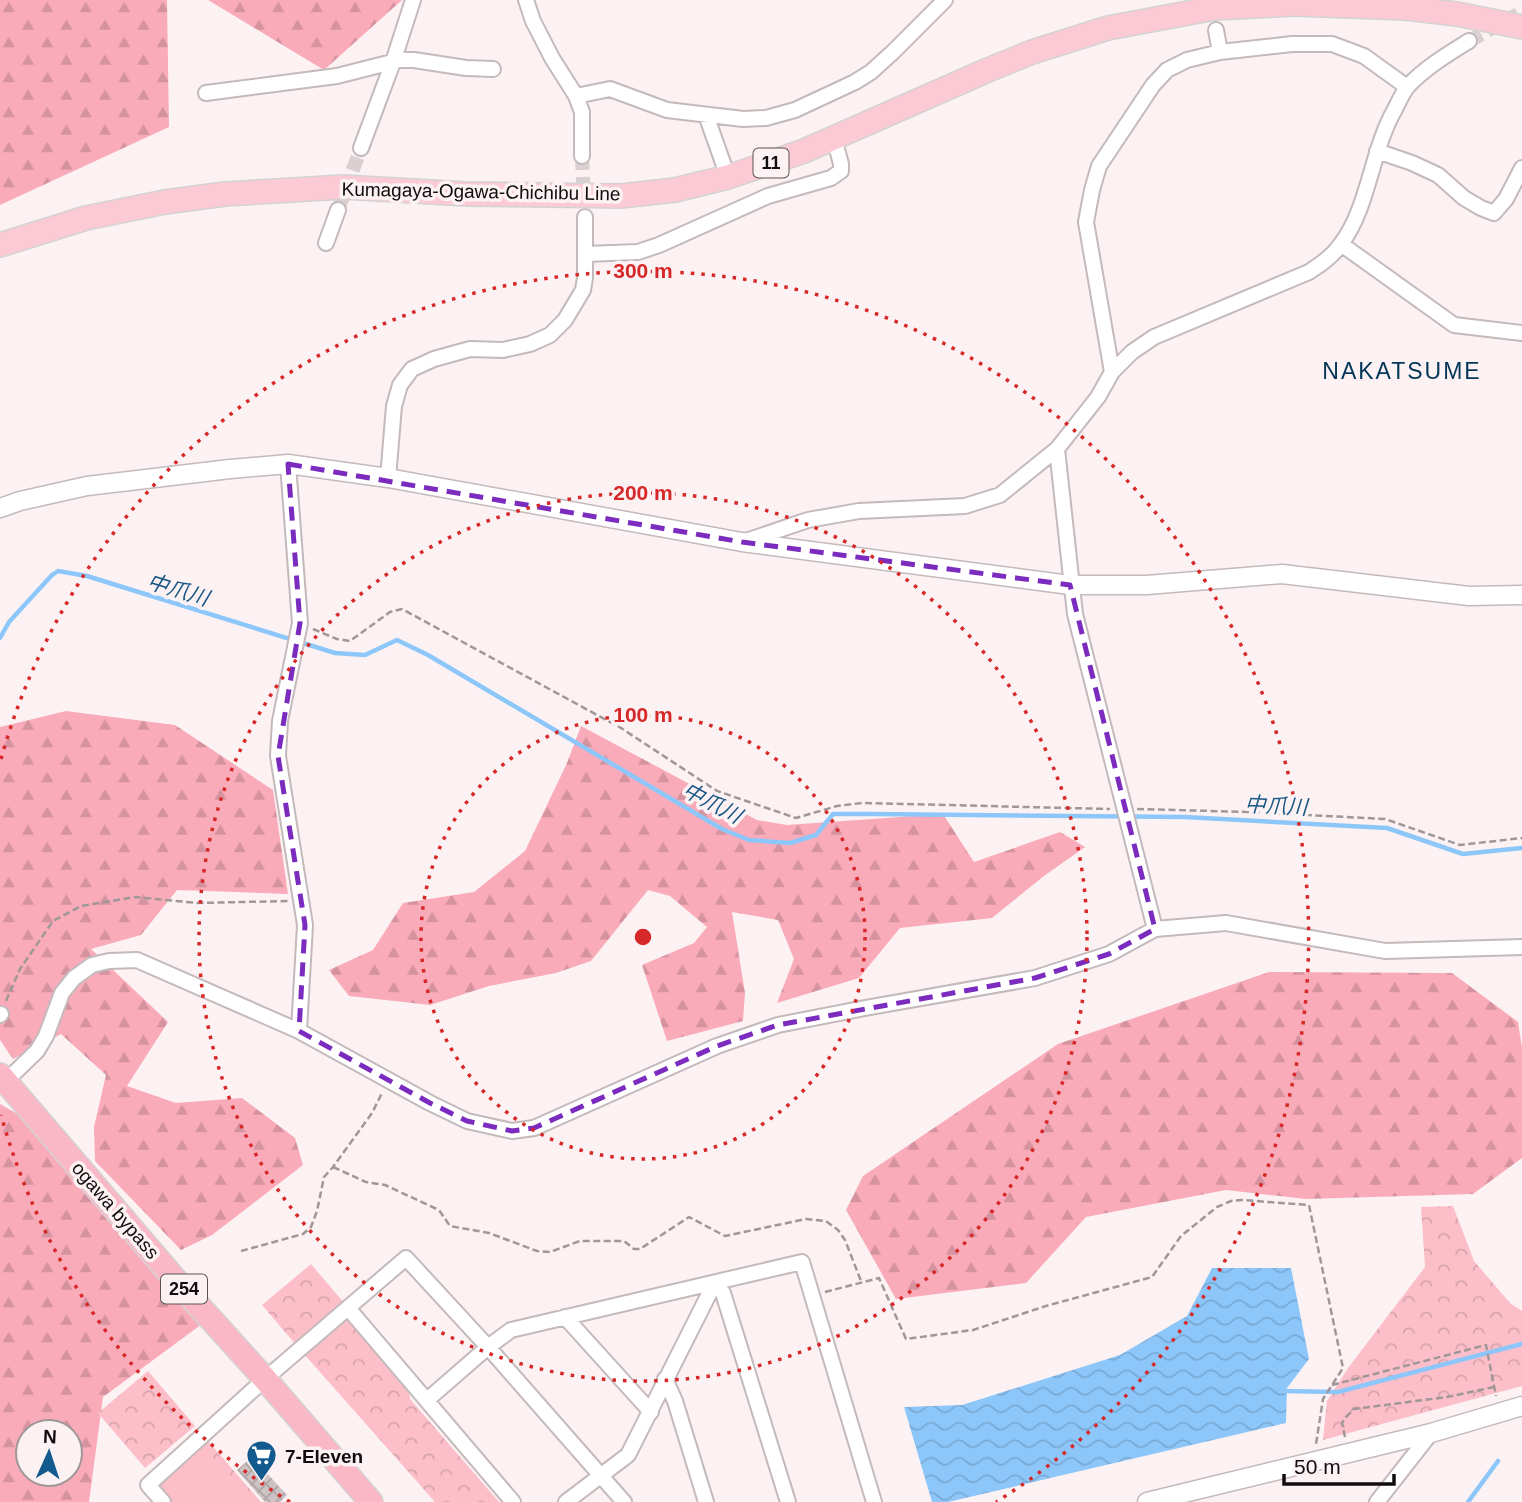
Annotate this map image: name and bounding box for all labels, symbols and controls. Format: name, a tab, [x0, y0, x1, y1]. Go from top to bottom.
road number: 11	[754, 148, 788, 178]
street label: Kumagaya-Ogawa-Chichibu Line	[341, 179, 621, 204]
text: 300 m	[613, 259, 673, 282]
district label: NAKATSUME	[1322, 358, 1482, 384]
text: 200 m	[613, 481, 673, 504]
water label: 中爪川	[145, 569, 214, 610]
text: 100 m	[613, 703, 673, 726]
water label: 中爪川	[679, 778, 747, 828]
water label: 中爪川	[1244, 792, 1310, 819]
centre of rings	[631, 925, 655, 949]
street label: ogawa bypass	[68, 1158, 163, 1263]
road number: 254	[161, 1274, 207, 1304]
north arrow	[14, 1418, 84, 1488]
text: N	[42, 1426, 57, 1447]
supermarket icon: 7-Eleven	[245, 1439, 279, 1483]
scale bar	[1284, 1442, 1394, 1486]
place label: 7-Eleven	[285, 1446, 363, 1467]
text: 50 m	[1294, 1455, 1341, 1478]

